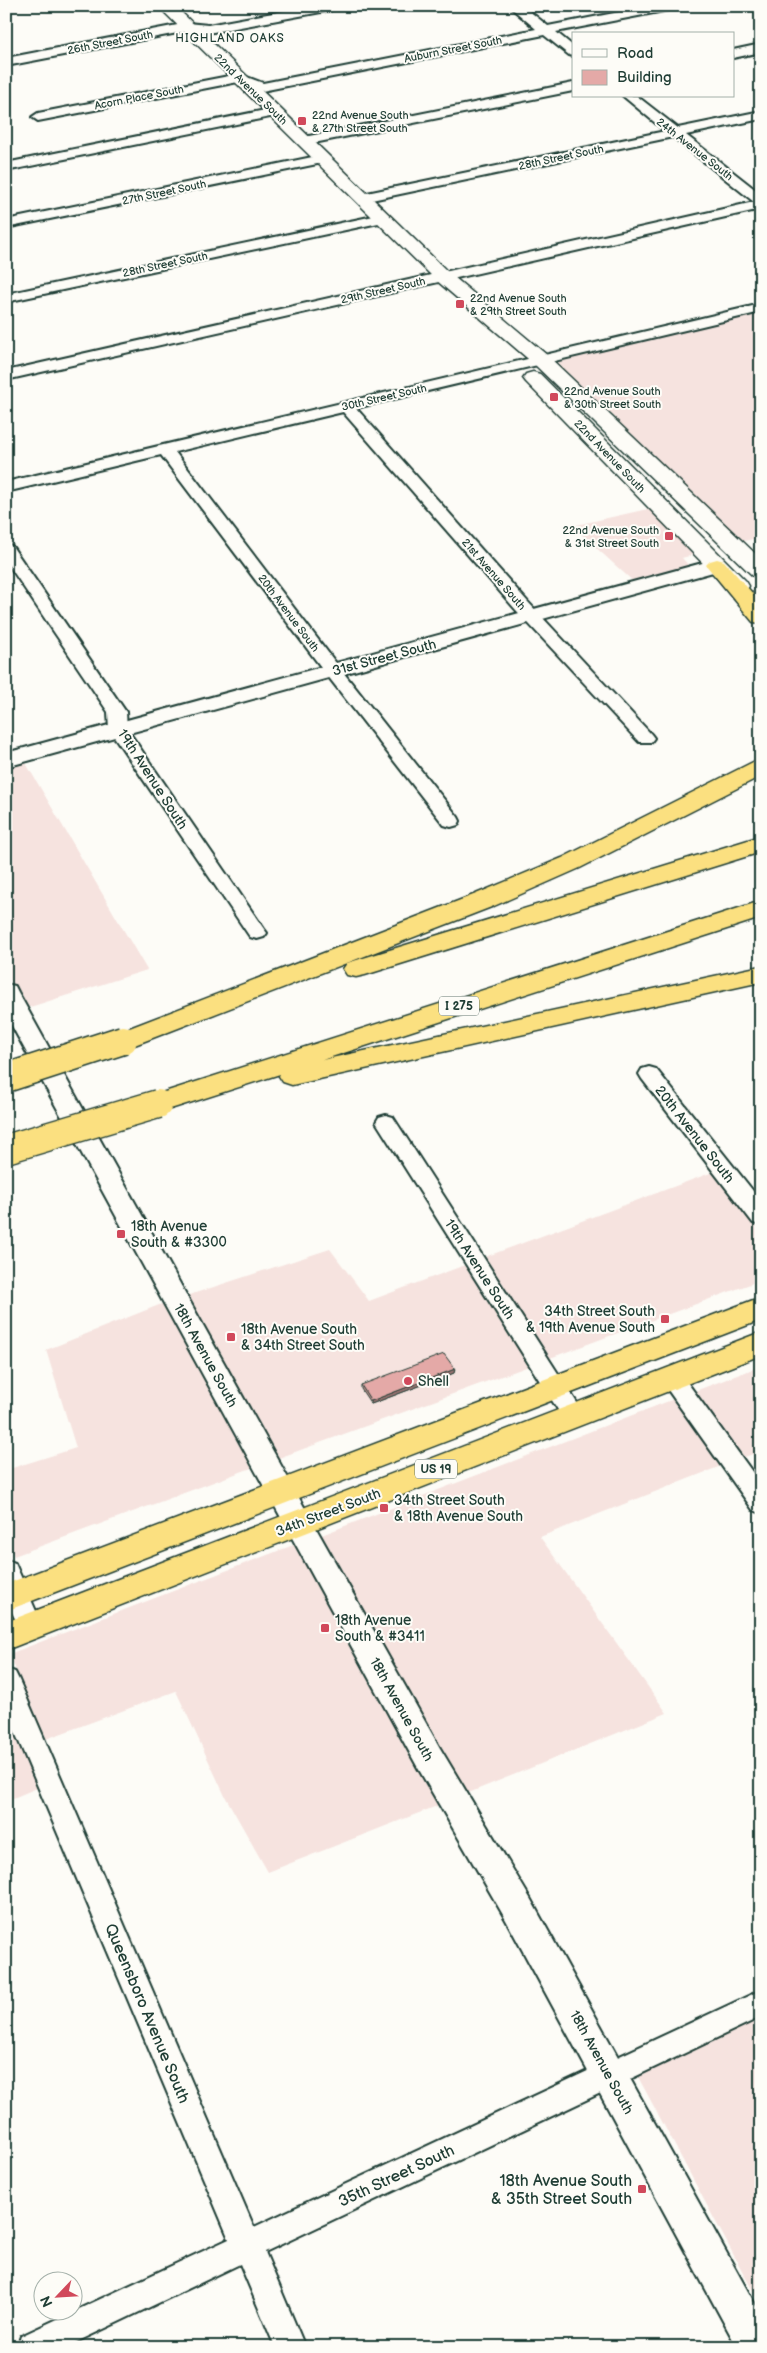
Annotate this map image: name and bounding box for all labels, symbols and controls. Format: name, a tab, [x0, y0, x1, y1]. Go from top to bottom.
street label: 26th Street South	[66, 28, 154, 57]
district label: HIGHLAND OAKS	[175, 31, 285, 46]
legend	[572, 32, 734, 98]
street label: Auburn Street South	[403, 34, 503, 65]
text: Road	[617, 44, 653, 63]
street label: 22nd Avenue South	[211, 51, 290, 128]
text: Building	[617, 68, 672, 87]
street label: Acorn Place South	[93, 82, 185, 113]
place label: 22nd Avenue South & 27th Street South	[312, 109, 409, 135]
marker: 22nd Avenue South & 27th Street South	[296, 115, 308, 127]
street label: 24th Avenue South	[654, 115, 736, 183]
street label: 28th Street South	[517, 142, 605, 173]
street label: 27th Street South	[121, 177, 207, 208]
street label: 28th Street South	[121, 249, 209, 280]
street label: 29th Street South	[340, 274, 427, 307]
place label: 22nd Avenue South & 29th Street South	[470, 292, 567, 318]
marker: 22nd Avenue South & 29th Street South	[454, 298, 466, 310]
street label: 30th Street South	[340, 381, 428, 414]
place label: 22nd Avenue South & 30th Street South	[564, 385, 661, 411]
marker: 22nd Avenue South & 30th Street South	[548, 391, 560, 403]
street label: 22nd Avenue South	[571, 417, 648, 496]
place label: 22nd Avenue South & 31st Street South	[562, 524, 659, 550]
marker: 22nd Avenue South & 31st Street South	[663, 530, 675, 542]
street label: 21st Avenue South	[459, 536, 528, 613]
street label: 20th Avenue South	[255, 572, 322, 655]
street label: 31st Street South	[330, 635, 438, 680]
street label: 19th Avenue South	[114, 726, 191, 833]
road number: I 275	[439, 996, 479, 1016]
street label: 20th Avenue South	[651, 1082, 738, 1187]
street label: 19th Avenue South	[441, 1216, 518, 1323]
place label: 18th Avenue South & #3300	[131, 1218, 227, 1251]
marker: 18th Avenue South & #3300	[115, 1228, 127, 1240]
street label: 18th Avenue South	[170, 1300, 241, 1410]
place label: 34th Street South & 19th Avenue South	[526, 1303, 655, 1336]
marker: 34th Street South & 19th Avenue South	[659, 1313, 671, 1325]
place label: 18th Avenue South & 34th Street South	[241, 1321, 365, 1354]
marker: 18th Avenue South & 34th Street South	[225, 1331, 237, 1343]
place label: Shell	[418, 1373, 449, 1390]
marker: Shell	[402, 1375, 414, 1387]
road number: US 19	[415, 1460, 457, 1478]
street label: 34th Street South	[273, 1485, 383, 1540]
place label: 34th Street South & 18th Avenue South	[394, 1492, 523, 1525]
marker: 34th Street South & 18th Avenue South	[378, 1502, 390, 1514]
place label: 18th Avenue South & #3411	[335, 1612, 425, 1645]
marker: 18th Avenue South & #3411	[319, 1622, 331, 1634]
street label: 18th Avenue South	[366, 1654, 437, 1764]
street label: Queensboro Avenue South	[100, 1921, 193, 2106]
street label: 18th Avenue South	[566, 2007, 637, 2117]
street label: 35th Street South	[336, 2141, 458, 2212]
place label: 18th Avenue South & 35th Street South	[491, 2172, 632, 2209]
marker: 18th Avenue South & 35th Street South	[636, 2183, 648, 2195]
north arrow	[32, 2270, 82, 2320]
text: N	[37, 2293, 57, 2310]

